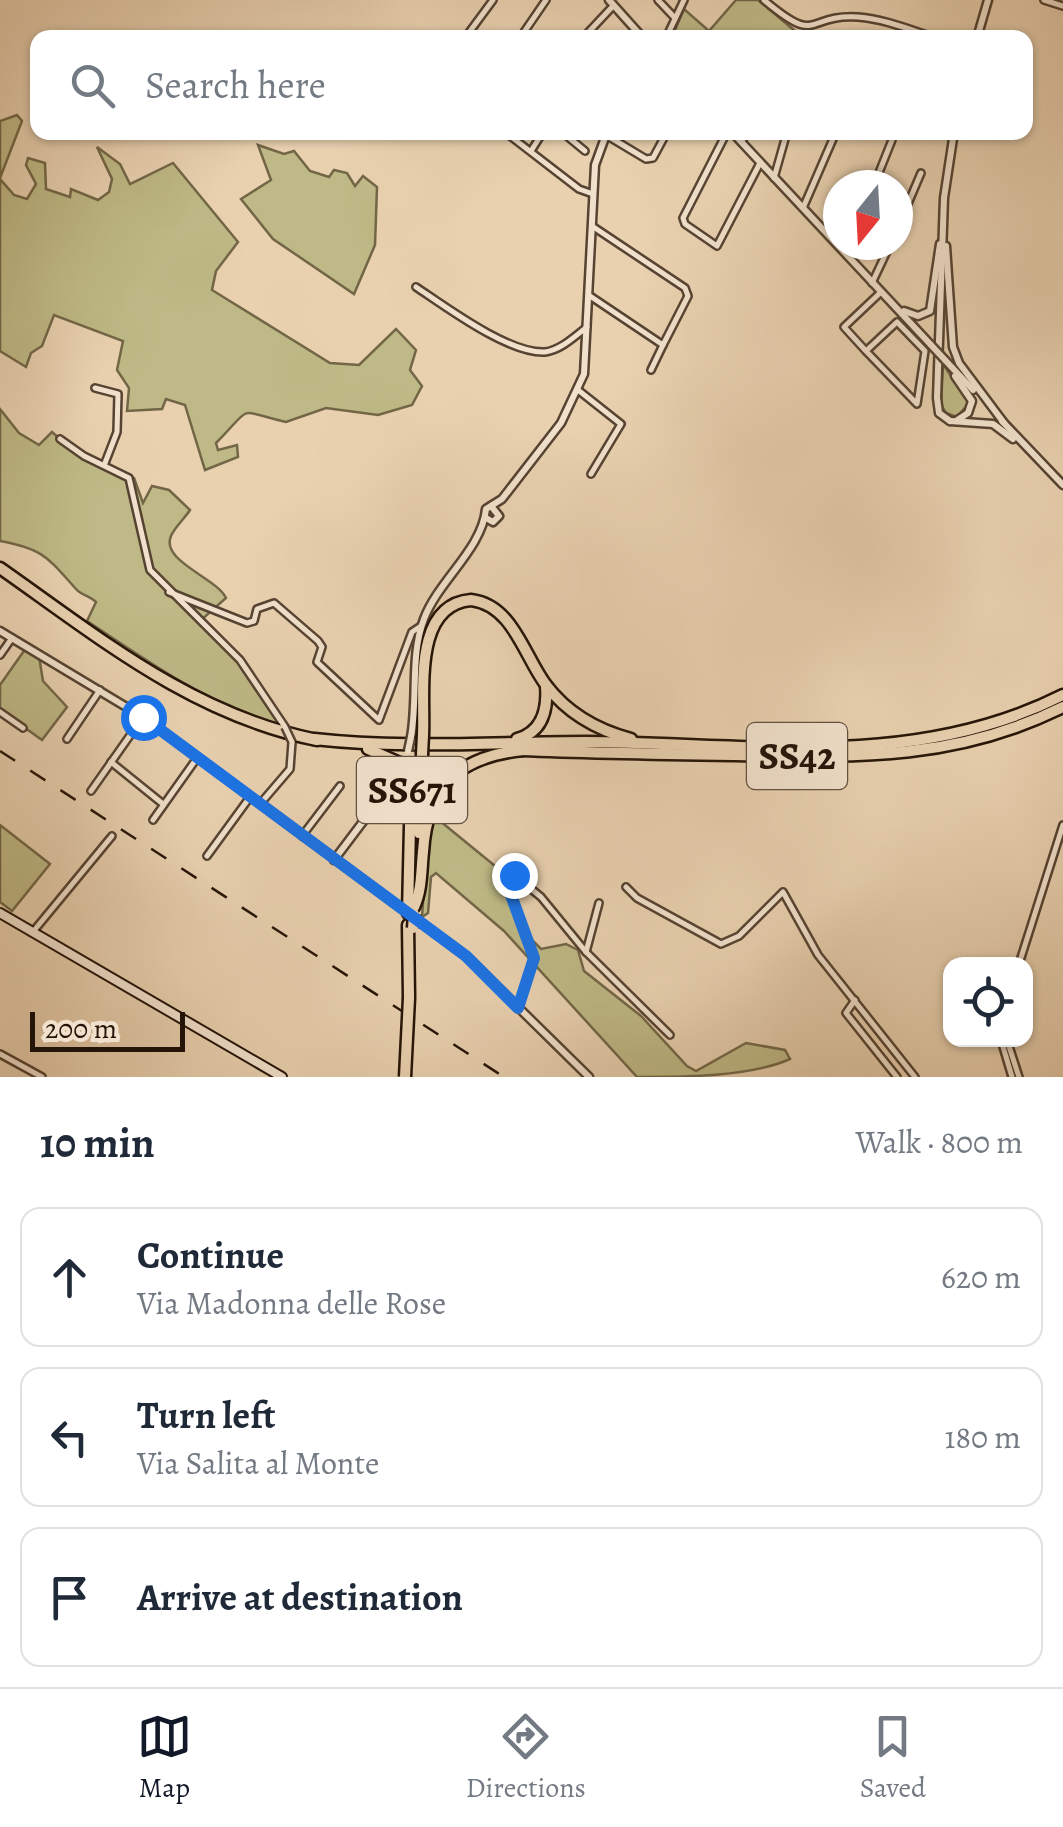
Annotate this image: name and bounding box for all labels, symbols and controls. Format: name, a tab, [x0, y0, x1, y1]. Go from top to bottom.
search box	[30, 30, 1033, 140]
icon: search	[65, 58, 120, 113]
text: Search here	[145, 59, 326, 111]
north arrow	[823, 170, 913, 260]
route start	[121, 695, 167, 741]
road number: SS42	[747, 723, 847, 789]
road number: SS671	[357, 757, 467, 823]
route end	[492, 853, 538, 899]
map controls	[943, 957, 1033, 1047]
button: locate	[943, 957, 1033, 1047]
scale bar	[30, 1007, 185, 1052]
text: 200 m	[45, 1010, 117, 1048]
text: 10 min	[40, 1114, 155, 1171]
text: Walk · 800 m	[856, 1120, 1023, 1164]
text: Continue	[137, 1229, 284, 1281]
icon: ahead	[42, 1250, 97, 1305]
text: 620 m	[941, 1255, 1021, 1299]
text: Via Madonna delle Rose	[137, 1281, 446, 1325]
text: Turn left	[137, 1389, 276, 1441]
icon: left	[42, 1410, 97, 1465]
text: 180 m	[945, 1415, 1021, 1459]
text: Via Salita al Monte	[137, 1441, 379, 1485]
icon: arrive	[42, 1570, 97, 1625]
text: Arrive at destination	[137, 1571, 463, 1623]
tab: Map	[137, 1709, 192, 1807]
tab: Directions	[466, 1709, 586, 1807]
tab: Saved	[860, 1709, 926, 1807]

